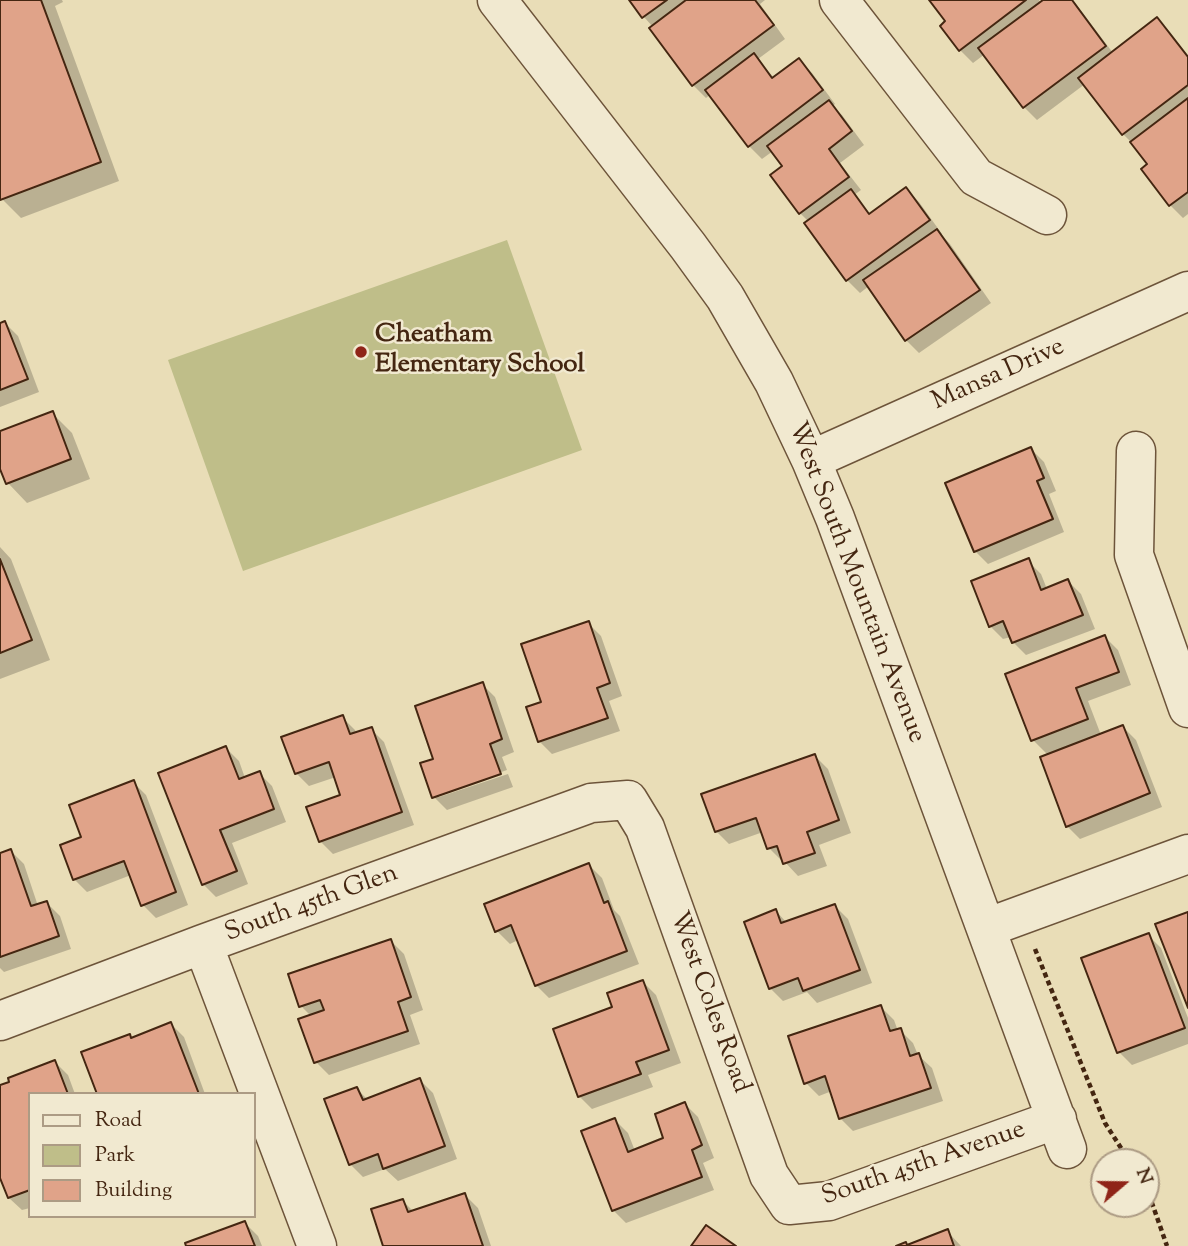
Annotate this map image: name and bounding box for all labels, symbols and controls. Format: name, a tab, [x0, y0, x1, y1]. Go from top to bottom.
place label: Cheatham Elementary School	[375, 321, 585, 382]
street label: Mansa Drive	[928, 333, 1070, 419]
marker: Cheatham Elementary School	[353, 344, 369, 360]
street label: West South Mountain Avenue	[779, 418, 931, 748]
street label: South 45th Glen	[221, 859, 403, 951]
street label: West Coles Road	[661, 908, 755, 1098]
legend	[28, 1092, 256, 1218]
text: Road	[95, 1106, 142, 1136]
street label: South 45th Avenue	[818, 1116, 1030, 1214]
text: Park	[95, 1141, 135, 1171]
north arrow	[1090, 1148, 1160, 1218]
text: N	[1128, 1165, 1159, 1188]
text: Building	[95, 1176, 172, 1206]

